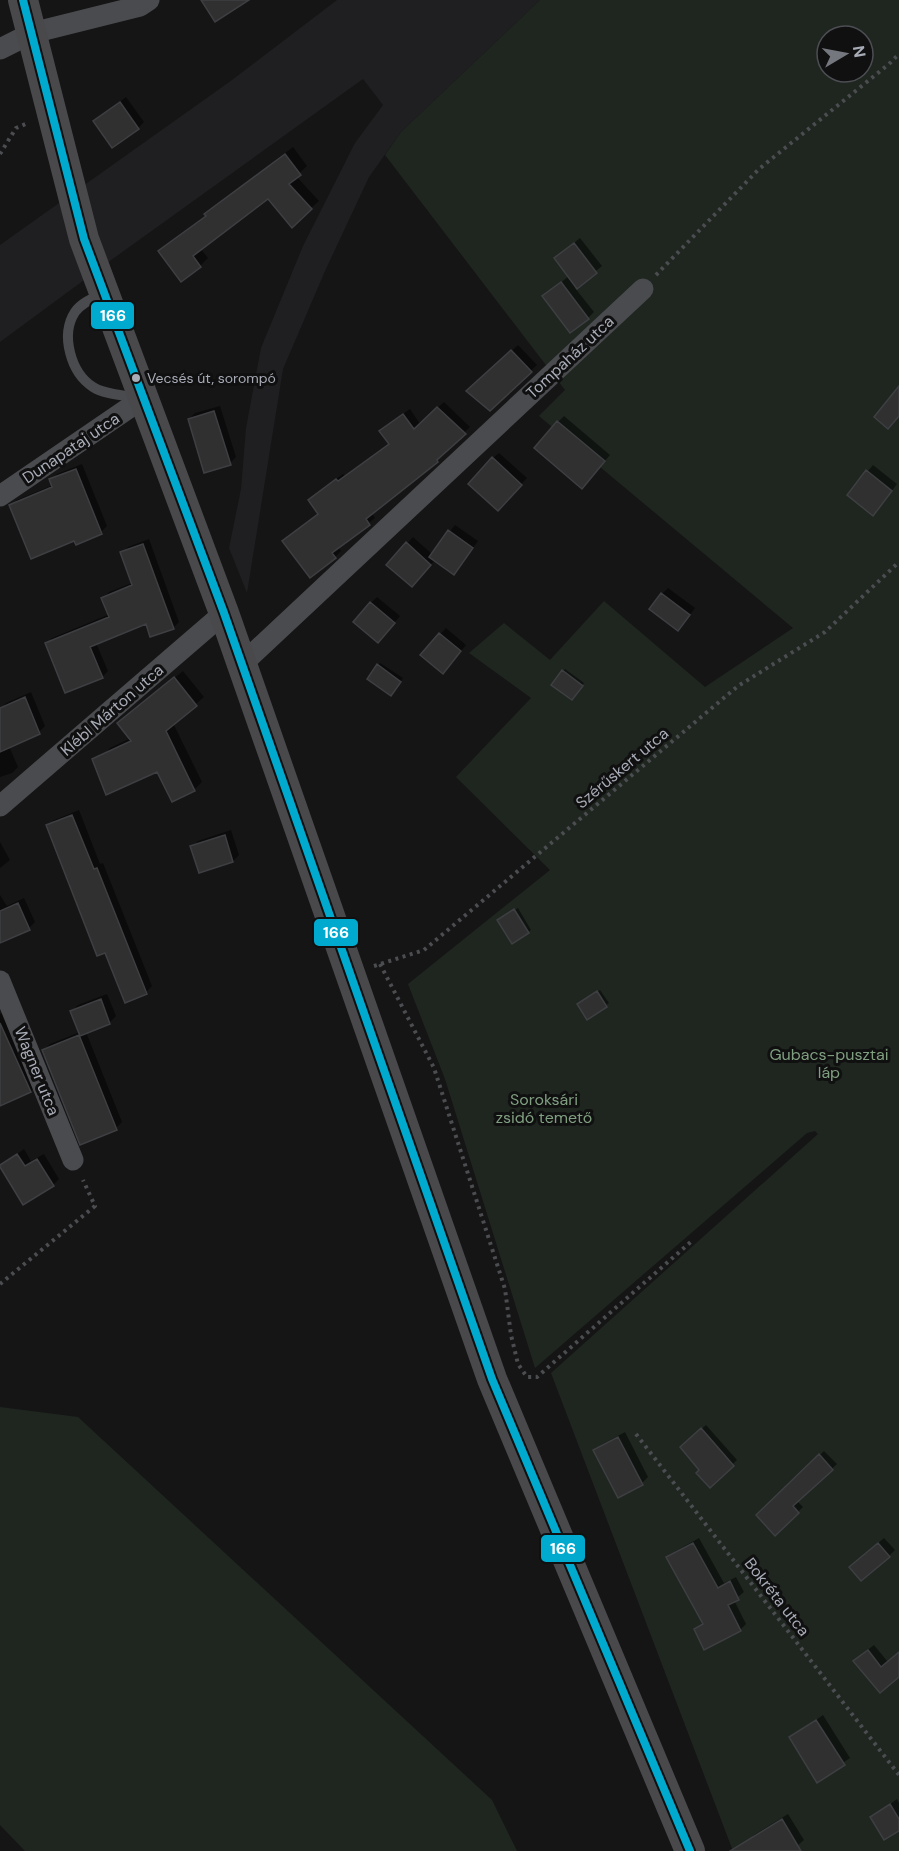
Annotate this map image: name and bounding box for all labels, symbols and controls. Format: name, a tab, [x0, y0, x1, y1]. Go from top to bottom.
north arrow	[815, 24, 875, 84]
text: N	[848, 44, 871, 59]
line badge: 166	[90, 301, 135, 330]
text: 166	[100, 305, 126, 326]
street label: Tompaház utca	[522, 311, 618, 403]
place label: Vecsés út, sorompó	[147, 369, 276, 387]
marker: Vecsés út, sorompó	[130, 372, 142, 384]
street label: Dunapataj utca	[18, 408, 124, 488]
street label: Klébl Márton utca	[56, 659, 168, 761]
street label: Szérűskert utca	[571, 723, 673, 813]
line badge: 166	[313, 918, 359, 947]
text: 166	[323, 922, 349, 943]
street label: Wagner utca	[10, 1024, 64, 1118]
park label: Gubacs-pusztai láp	[769, 1044, 889, 1083]
park label: Soroksári zsidó temető	[496, 1089, 592, 1128]
line badge: 166	[540, 1534, 586, 1563]
text: 166	[550, 1538, 576, 1559]
street label: Bokréta utca	[740, 1554, 814, 1640]

